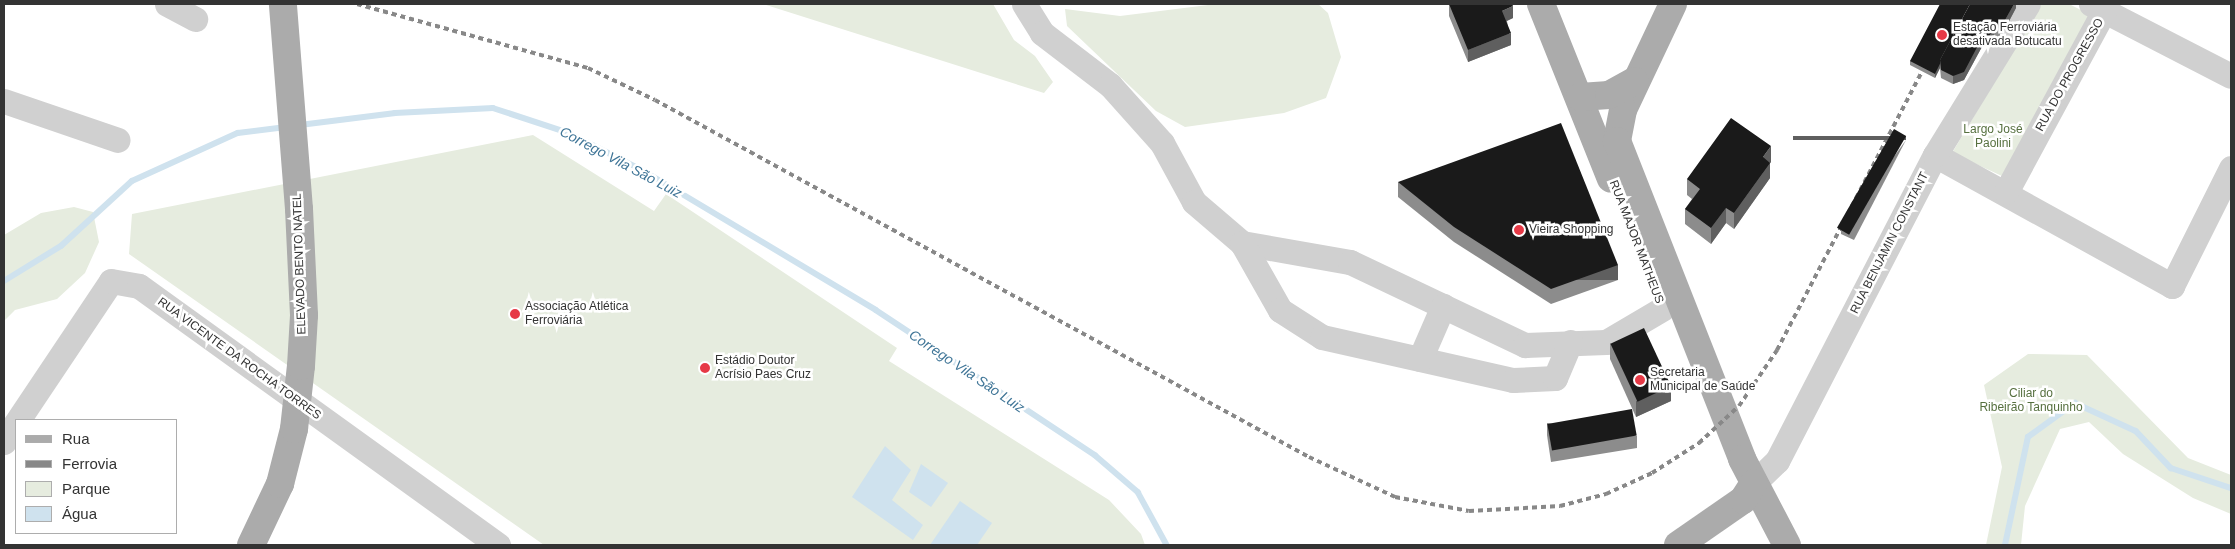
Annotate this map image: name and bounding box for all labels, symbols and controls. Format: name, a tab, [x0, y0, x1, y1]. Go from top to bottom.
street label: RUA DO PROGRESSO	[2033, 16, 2107, 134]
place label: Estação Ferroviária desativada Botucatu	[1953, 21, 2062, 49]
marker: Estação Ferroviária desativada Botucatu	[1935, 28, 1949, 42]
water label: Corrego Vila São Luiz	[557, 123, 685, 201]
park label: Largo José Paolini	[1963, 123, 2023, 151]
street label: RUA BENJAMIN CONSTANT	[1848, 169, 1932, 317]
street label: RUA MAJOR MATHEUS	[1606, 178, 1666, 306]
street label: ELEVADO BENTO NATEL	[290, 193, 310, 335]
place label: Vieira Shopping	[1529, 223, 1614, 237]
marker: Vieira Shopping	[1513, 224, 1525, 236]
street label: RUA VICENTE DA ROCHA TORRES	[154, 294, 324, 424]
place label: Associação Atlética Ferroviária	[525, 300, 629, 328]
marker: Associação Atlética Ferroviária	[509, 308, 521, 320]
water label: Corrego Vila São Luiz	[906, 326, 1028, 416]
place label: Estádio Doutor Acrísio Paes Cruz	[715, 354, 811, 382]
marker: Estádio Doutor Acrísio Paes Cruz	[699, 362, 711, 374]
place label: Secretaria Municipal de Saúde	[1650, 366, 1755, 394]
marker: Secretaria Municipal de Saúde	[1634, 374, 1646, 386]
park label: Ciliar do Ribeirão Tanquinho	[1979, 387, 2083, 415]
legend	[15, 419, 178, 534]
text: Rua	[62, 430, 90, 447]
text: Ferrovia	[62, 455, 117, 472]
text: Parque	[62, 480, 110, 497]
text: Água	[62, 505, 97, 522]

